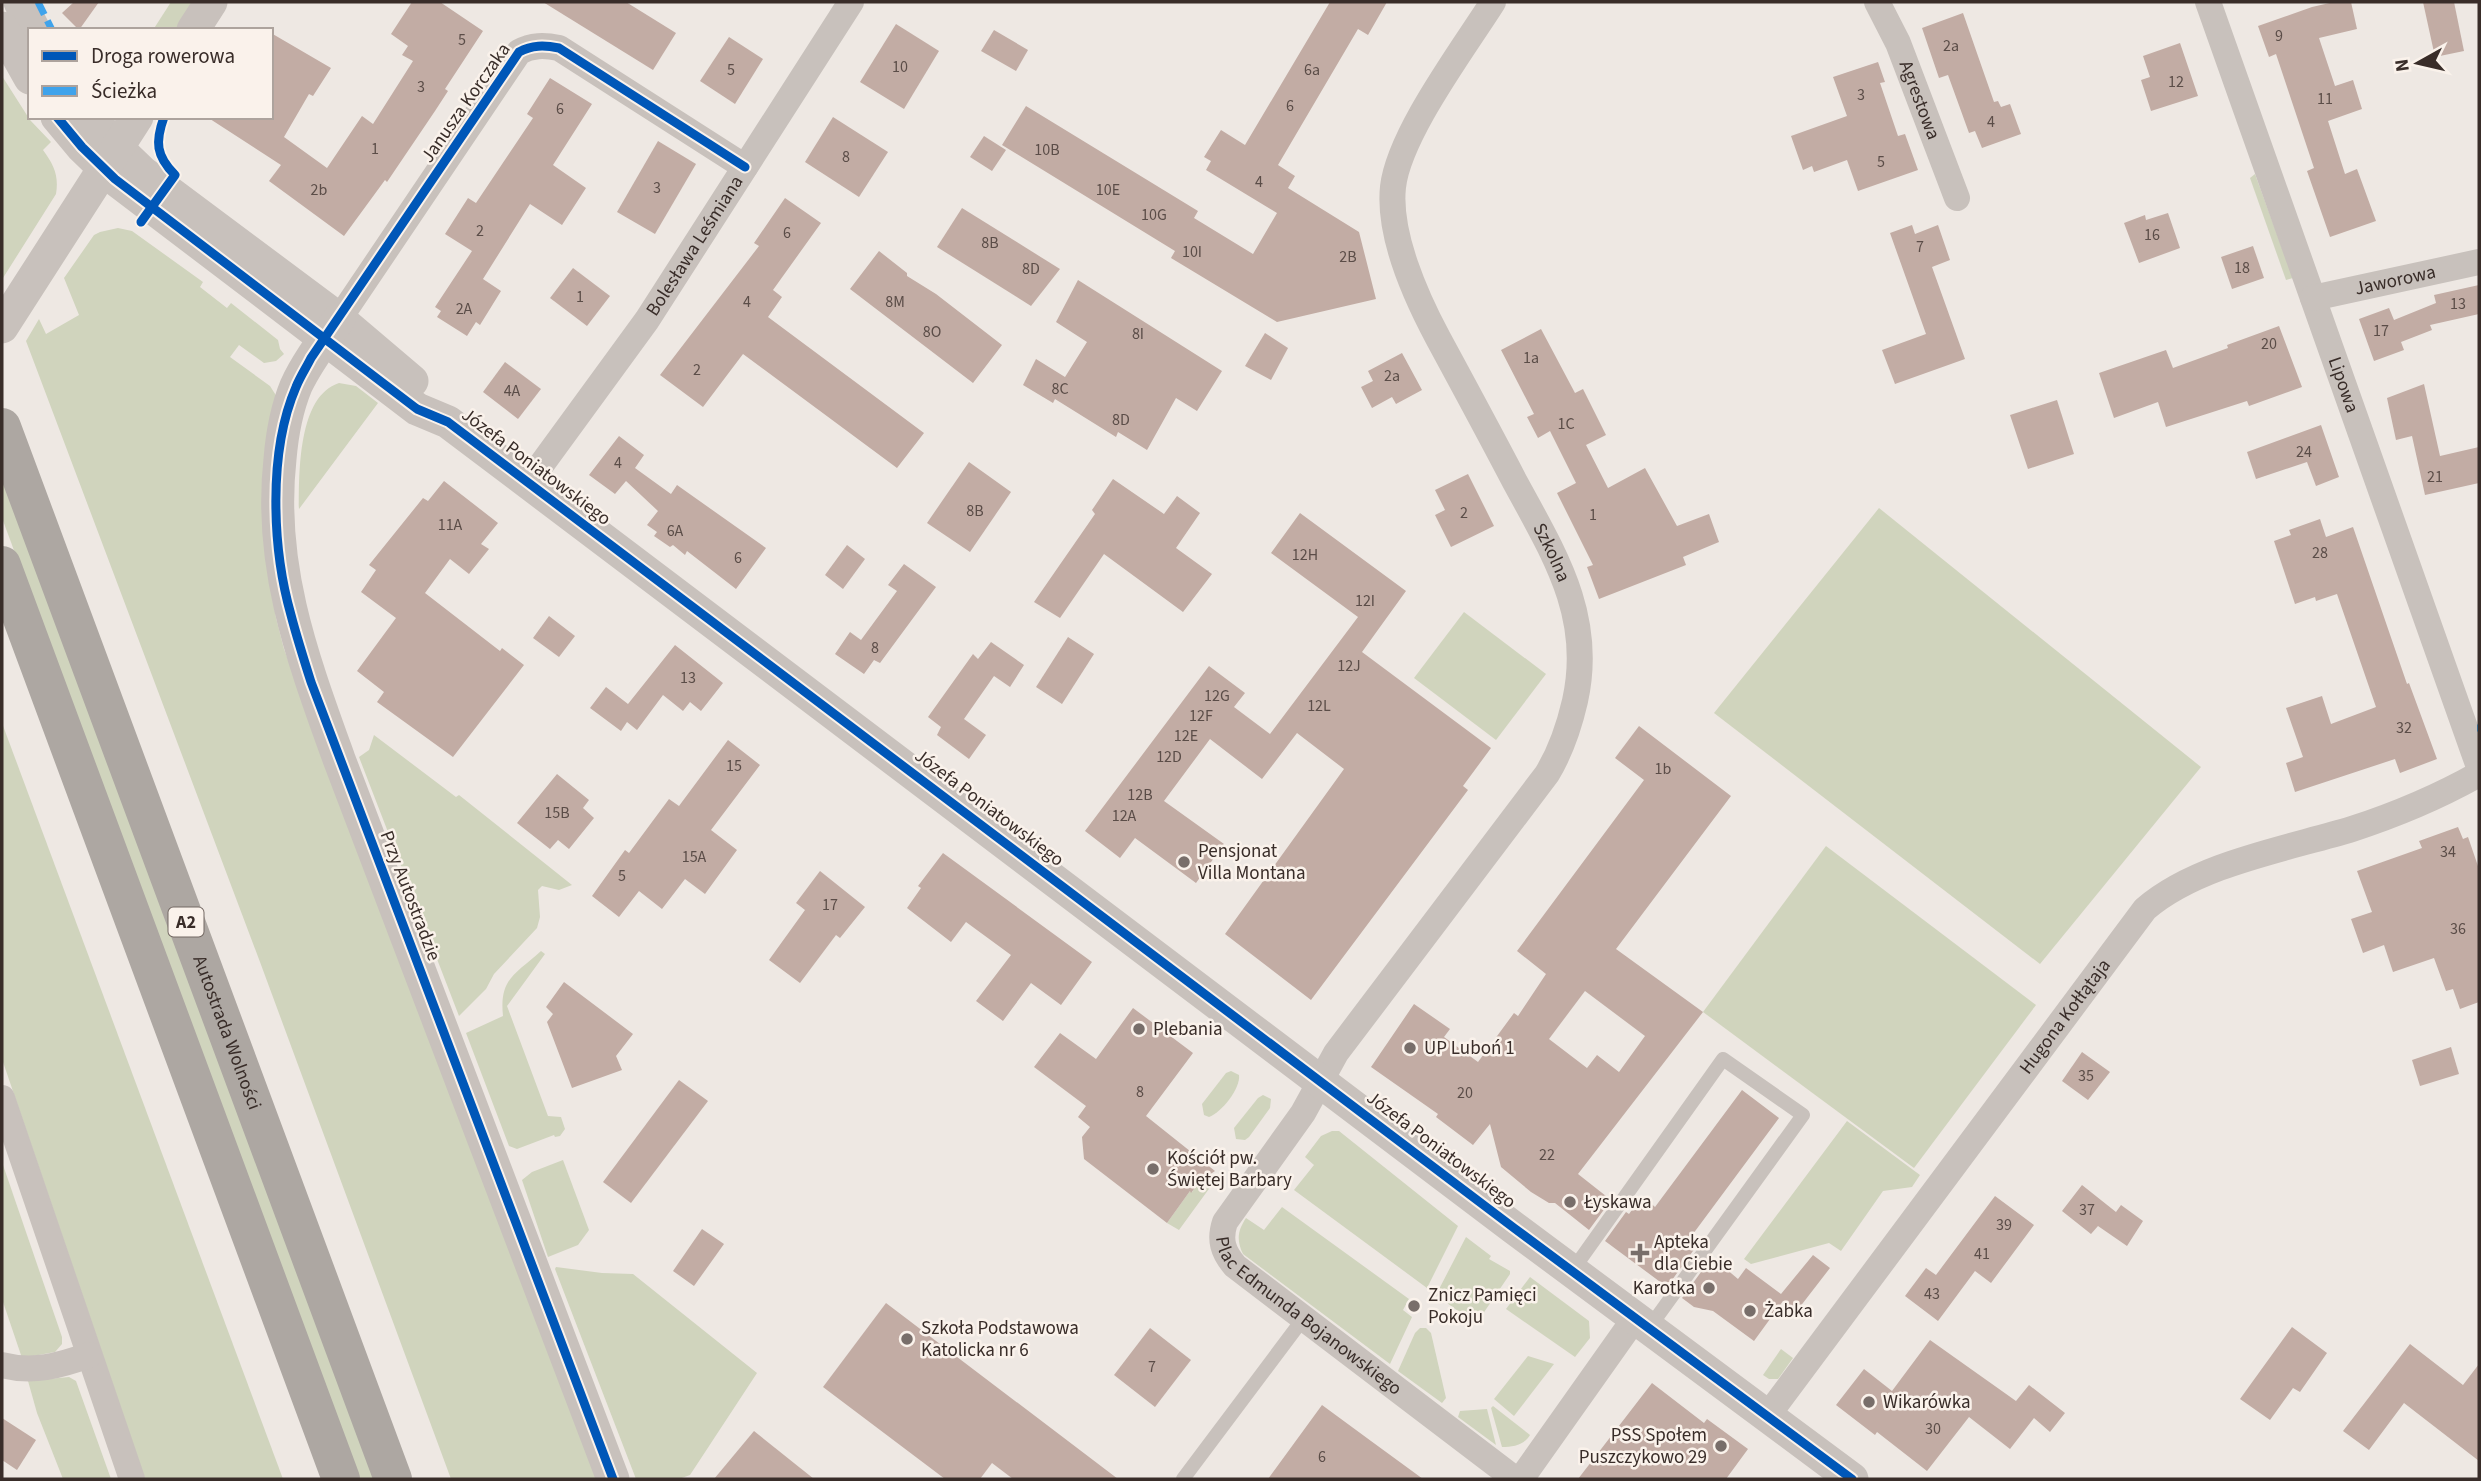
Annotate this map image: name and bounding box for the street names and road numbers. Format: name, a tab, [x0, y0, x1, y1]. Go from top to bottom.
street label: Janusza Korczaka	[415, 38, 517, 168]
street label: Agrestowa	[1892, 56, 1947, 143]
street label: Bolesława Leśmiana	[639, 170, 750, 321]
street label: Jaworowa	[2352, 258, 2438, 302]
street label: Lipowa	[2321, 353, 2366, 416]
street label: Józefa Poniatowskiego	[456, 402, 616, 532]
street label: Szkolna	[1526, 518, 1577, 586]
street label: Józefa Poniatowskiego	[909, 743, 1069, 873]
street label: Przy Autostradzie	[373, 827, 447, 965]
road number: A2	[168, 908, 204, 937]
street label: Autostrada Wolności	[186, 952, 268, 1114]
street label: Hugona Kołłątaja	[2013, 953, 2117, 1080]
street label: Józefa Poniatowskiego	[1361, 1085, 1521, 1215]
street label: Plac Edmunda Bojanowskiego	[1208, 1235, 1408, 1402]

